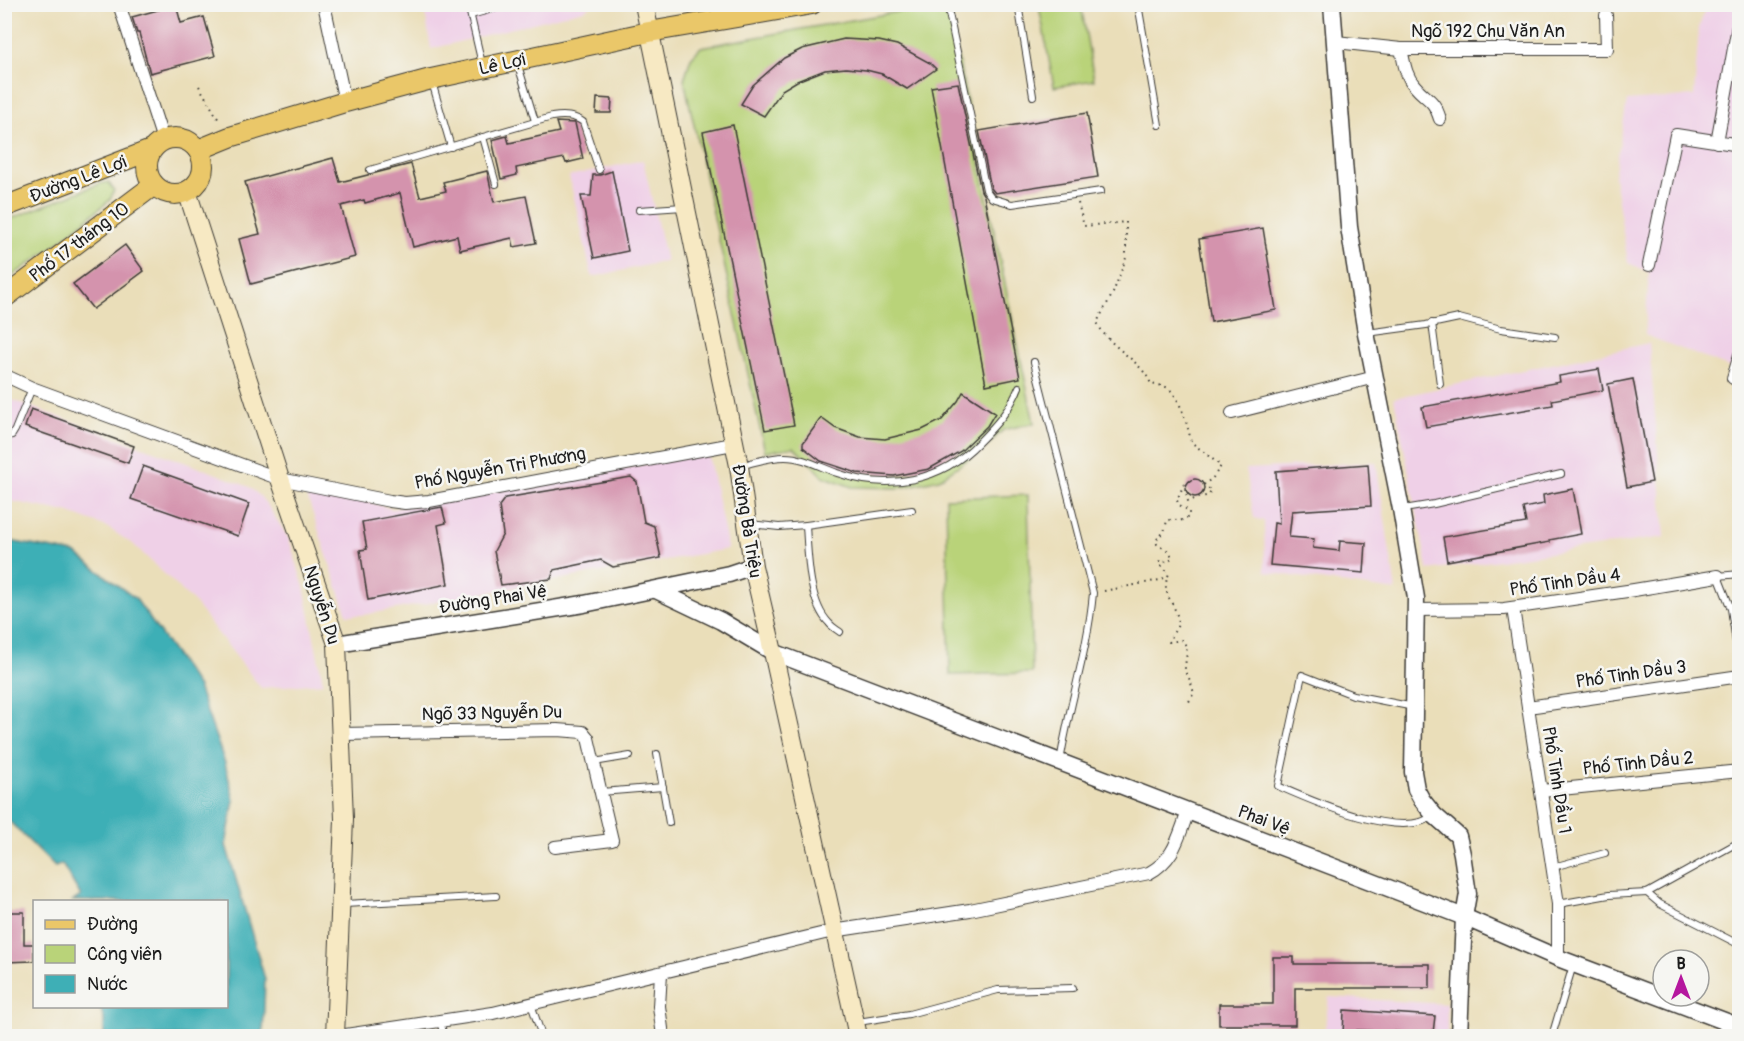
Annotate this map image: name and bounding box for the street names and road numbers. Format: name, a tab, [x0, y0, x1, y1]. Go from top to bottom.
street label: Ngõ 192 Chu Văn An	[1411, 20, 1565, 43]
street label: Lê Lợi	[477, 48, 528, 81]
street label: Đường Lê Lợi	[26, 150, 130, 208]
street label: Phố 17 tháng 10	[25, 197, 134, 287]
street label: Phố Nguyễn Tri Phương	[413, 442, 588, 495]
street label: Đường Bà Triệu	[726, 463, 767, 580]
street label: Phố Tinh Dầu 4	[1508, 562, 1623, 602]
street label: Nguyễn Du	[298, 563, 345, 648]
street label: Đường Phai Vệ	[437, 580, 549, 619]
street label: Phố Tinh Dầu 3	[1574, 654, 1688, 694]
street label: Ngõ 33 Nguyễn Du	[422, 701, 562, 726]
street label: Phố Tinh Dầu 1	[1537, 725, 1577, 835]
street label: Phố Tinh Dầu 2	[1581, 745, 1695, 781]
street label: Phai Vệ	[1234, 800, 1293, 841]

